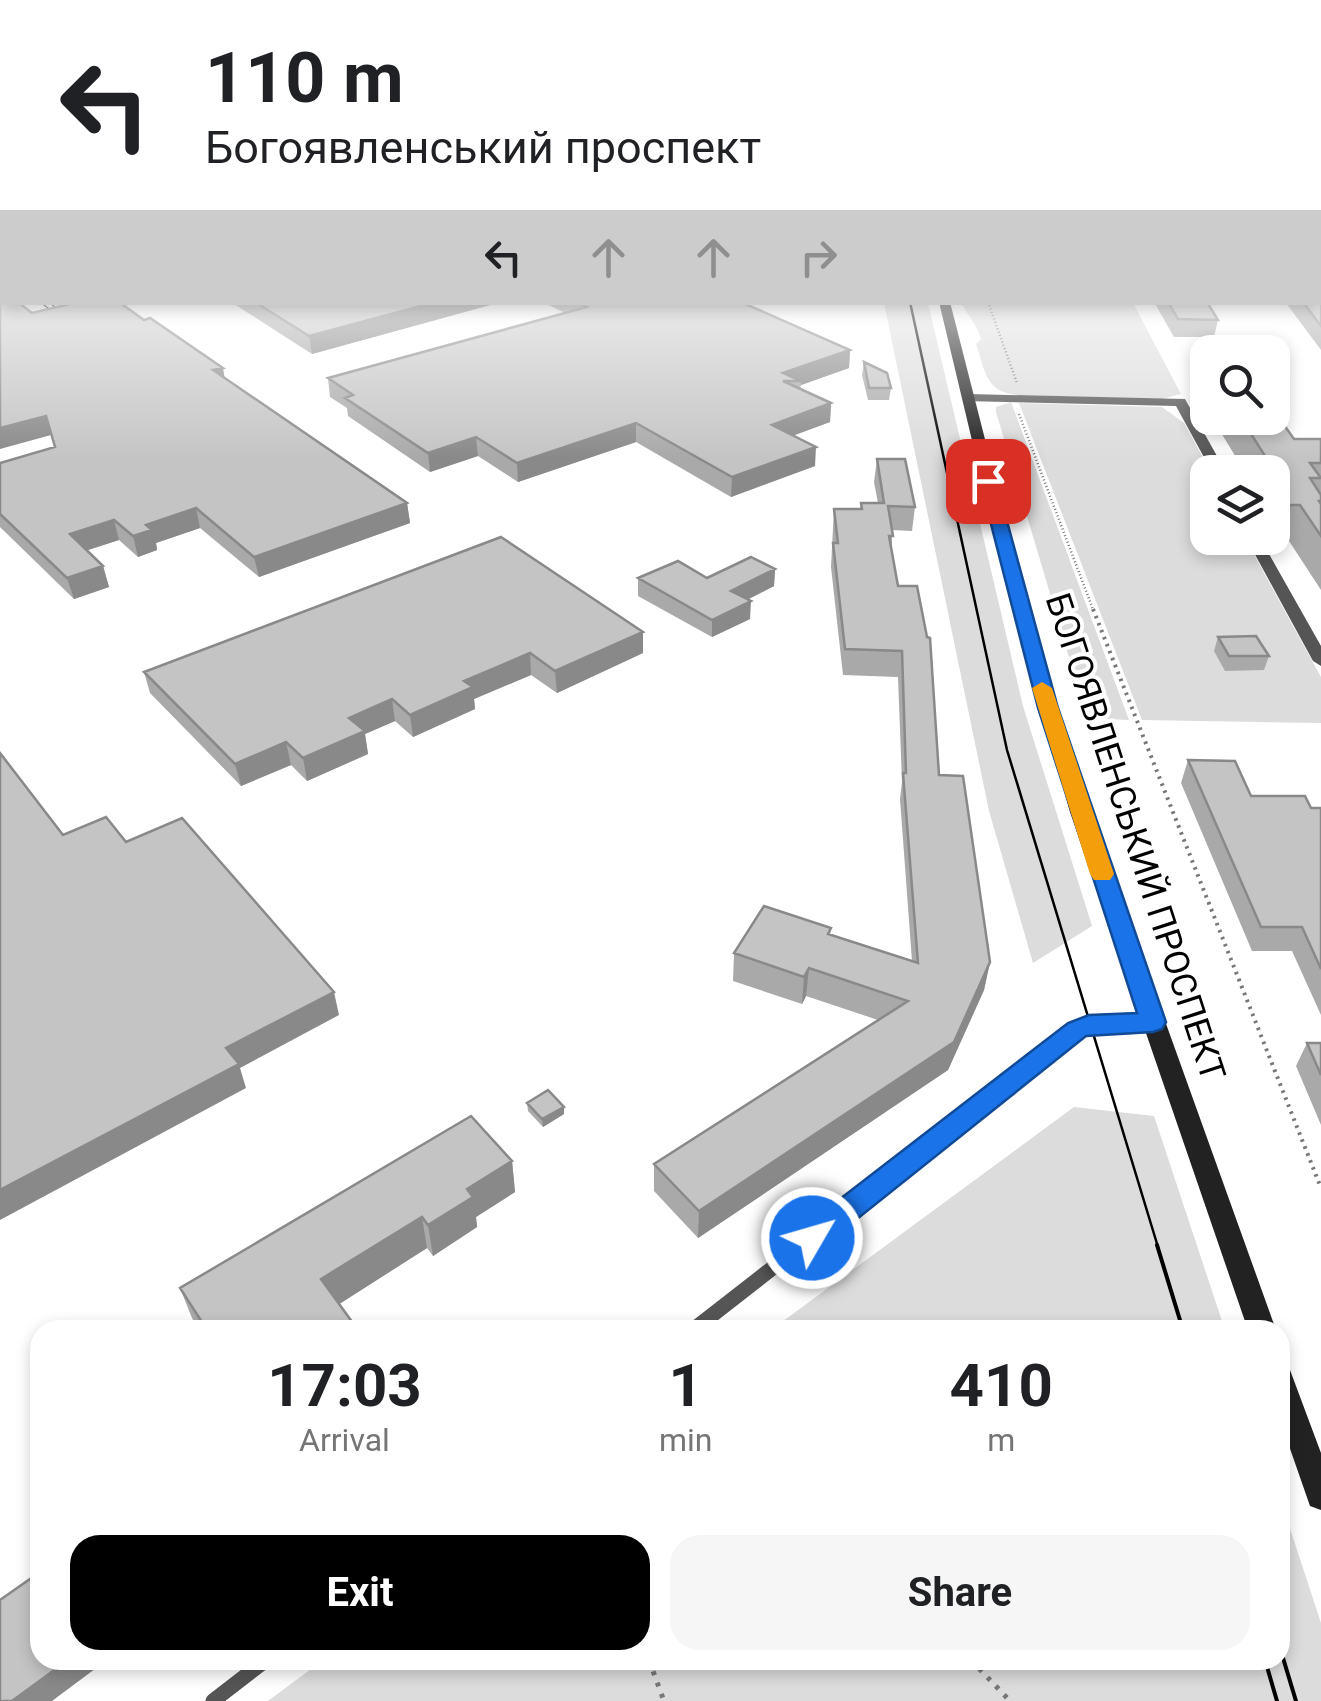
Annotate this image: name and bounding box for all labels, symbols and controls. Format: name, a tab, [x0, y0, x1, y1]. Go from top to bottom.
text: 110 m	[205, 37, 404, 119]
icon: left	[40, 40, 170, 170]
text: Богоявленський проспект	[205, 121, 761, 174]
icon: left	[476, 230, 531, 285]
icon: ahead	[581, 230, 636, 285]
icon: ahead	[686, 230, 741, 285]
icon: right	[791, 230, 846, 285]
map controls	[1190, 335, 1290, 555]
button: search	[1190, 335, 1290, 435]
pin	[946, 439, 1031, 524]
icon: arrive	[961, 454, 1016, 509]
button: layers	[1190, 455, 1290, 555]
street label: БОГОЯВЛЕНСЬКИЙ ПРОСПЕКТ	[1037, 588, 1233, 1086]
position arrow	[760, 1186, 864, 1290]
text: 17:03	[267, 1350, 422, 1421]
text: 1	[668, 1350, 703, 1421]
text: 410	[950, 1350, 1053, 1421]
text: Arrival	[299, 1421, 390, 1459]
text: min	[659, 1421, 712, 1459]
text: m	[987, 1421, 1015, 1459]
button: Exit	[70, 1535, 650, 1650]
button: Share	[670, 1535, 1250, 1650]

